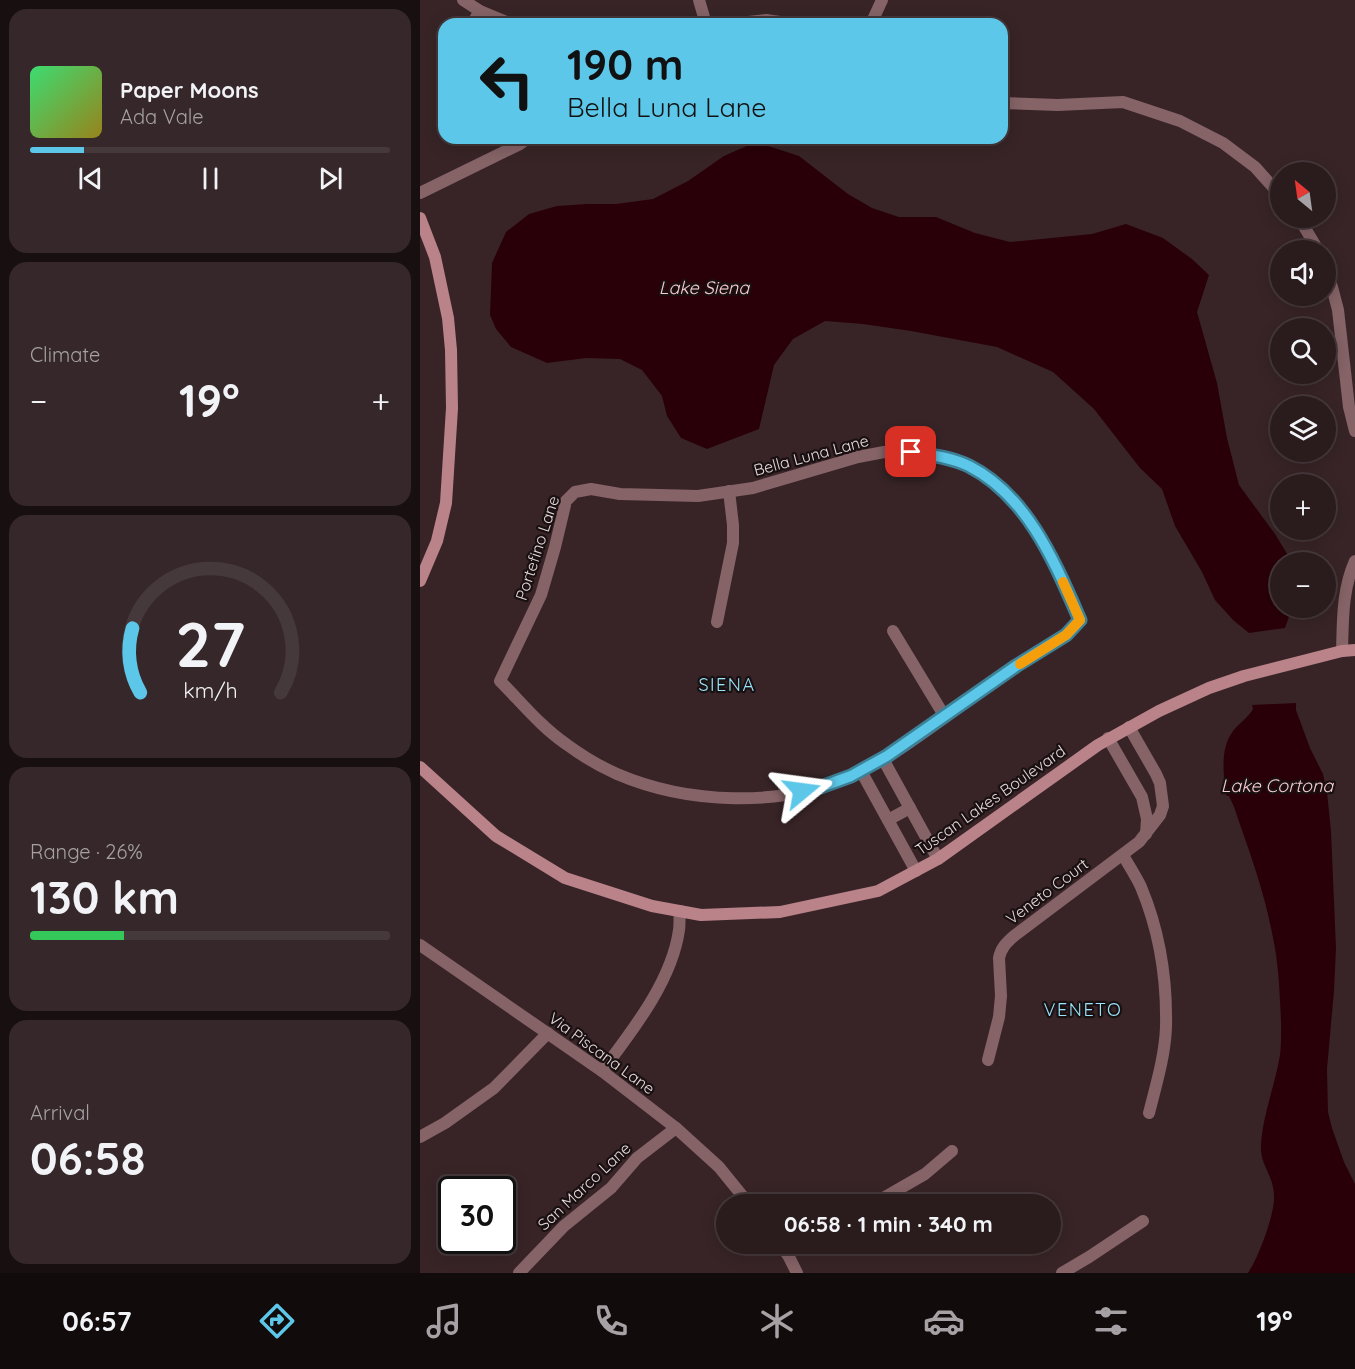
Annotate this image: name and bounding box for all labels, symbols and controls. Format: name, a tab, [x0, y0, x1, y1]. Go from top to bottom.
text: 190 m	[567, 38, 683, 91]
icon: left	[468, 42, 546, 120]
text: Paper Moons	[120, 76, 259, 104]
text: Bella Luna Lane	[567, 90, 767, 124]
text: Ada Vale	[120, 104, 204, 129]
icon: previous	[74, 162, 107, 195]
icon: pause	[194, 162, 227, 195]
icon: next	[314, 162, 347, 195]
north arrow	[1270, 162, 1336, 228]
map controls	[1270, 162, 1336, 618]
button: sound	[1270, 240, 1336, 306]
water label: Lake Siena	[659, 276, 750, 299]
button: search	[1270, 318, 1336, 384]
text: Climate	[30, 342, 100, 367]
text: 19°	[179, 372, 240, 428]
text: −	[30, 380, 47, 421]
text: +	[371, 380, 390, 421]
button: layers	[1270, 396, 1336, 462]
pin	[885, 426, 936, 477]
street label: Bella Luna Lane	[751, 430, 871, 480]
icon: arrive	[894, 435, 927, 468]
button: +	[1270, 474, 1336, 540]
street label: Portefino Lane	[511, 493, 563, 603]
button: −	[1270, 552, 1336, 618]
text: 27	[175, 606, 245, 684]
district label: SIENA	[698, 673, 756, 696]
text: km/h	[183, 678, 237, 704]
street label: Tuscan Lakes Boulevard	[911, 741, 1069, 859]
position arrow	[770, 759, 834, 823]
water label: Lake Cortona	[1221, 774, 1334, 797]
text: Range · 26%	[30, 839, 143, 864]
street label: Veneto Court	[1002, 854, 1092, 928]
text: 130 km	[30, 869, 179, 925]
district label: VENETO	[1044, 998, 1122, 1021]
street label: Via Piscana Lane	[545, 1008, 659, 1098]
text: Arrival	[30, 1100, 90, 1125]
text: 06:58	[30, 1130, 145, 1186]
street label: San Marco Lane	[533, 1138, 635, 1234]
speed limit sign: 30	[438, 1176, 516, 1254]
text: 06:58 · 1 min · 340 m	[784, 1210, 993, 1238]
icon: directions	[256, 1300, 298, 1342]
icon: music	[423, 1300, 465, 1342]
icon: phone	[590, 1300, 632, 1342]
icon: climate	[756, 1300, 798, 1342]
icon: car	[923, 1300, 965, 1342]
icon: filters	[1090, 1300, 1132, 1342]
text: 06:57	[62, 1304, 132, 1338]
text: 19°	[1256, 1304, 1293, 1338]

